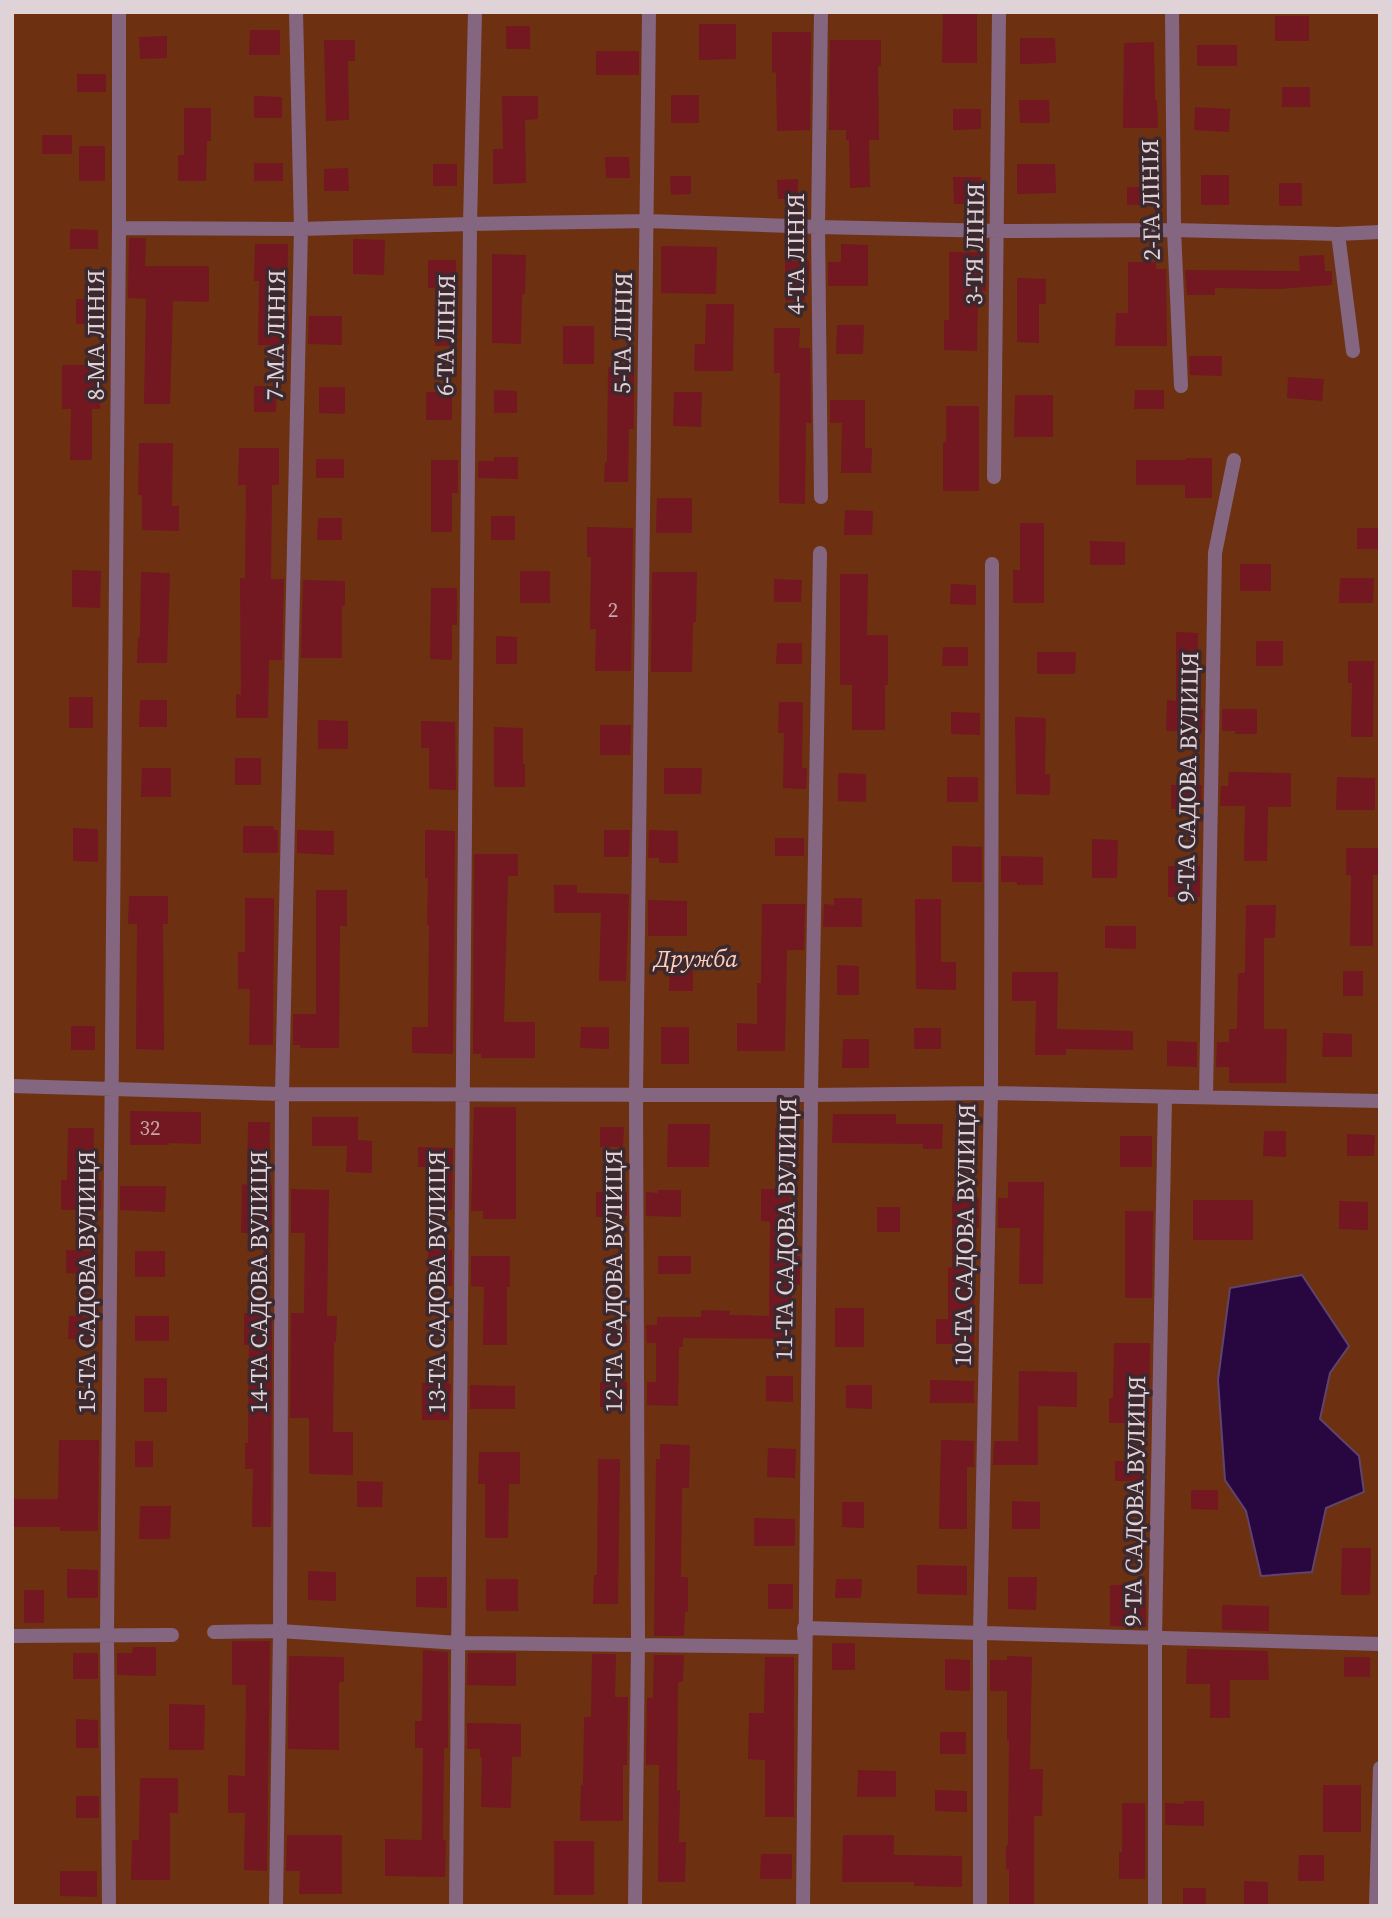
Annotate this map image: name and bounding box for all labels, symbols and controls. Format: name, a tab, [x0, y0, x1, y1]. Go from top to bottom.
street label: 2-ГА ЛІНІЯ	[1133, 139, 1168, 261]
street label: 3-ТЯ ЛІНІЯ	[957, 183, 992, 305]
street label: 4-ТА ЛІНІЯ	[779, 193, 812, 315]
street label: 8-МА ЛІНІЯ	[79, 269, 112, 401]
street label: 7-МА ЛІНІЯ	[258, 269, 293, 401]
street label: 5-ТА ЛІНІЯ	[605, 272, 640, 394]
street label: 6-ТА ЛІНІЯ	[428, 274, 463, 396]
house number: 2	[608, 595, 618, 624]
street label: 9-ТА САДОВА ВУЛИЦЯ	[1169, 651, 1206, 903]
park label: Дружба	[652, 942, 738, 975]
street label: 11-ТА САДОВА ВУЛИЦЯ	[767, 1097, 804, 1361]
street label: 10-ТА САДОВА ВУЛИЦЯ	[946, 1103, 983, 1367]
house number: 32	[140, 1113, 161, 1142]
street label: 12-ТА САДОВА ВУЛИЦЯ	[597, 1150, 630, 1412]
street label: 15-ТА САДОВА ВУЛИЦЯ	[70, 1151, 103, 1413]
street label: 14-ТА САДОВА ВУЛИЦЯ	[242, 1151, 275, 1413]
street label: 13-ТА САДОВА ВУЛИЦЯ	[420, 1151, 453, 1413]
street label: 9-ТА САДОВА ВУЛИЦЯ	[1116, 1375, 1153, 1627]

